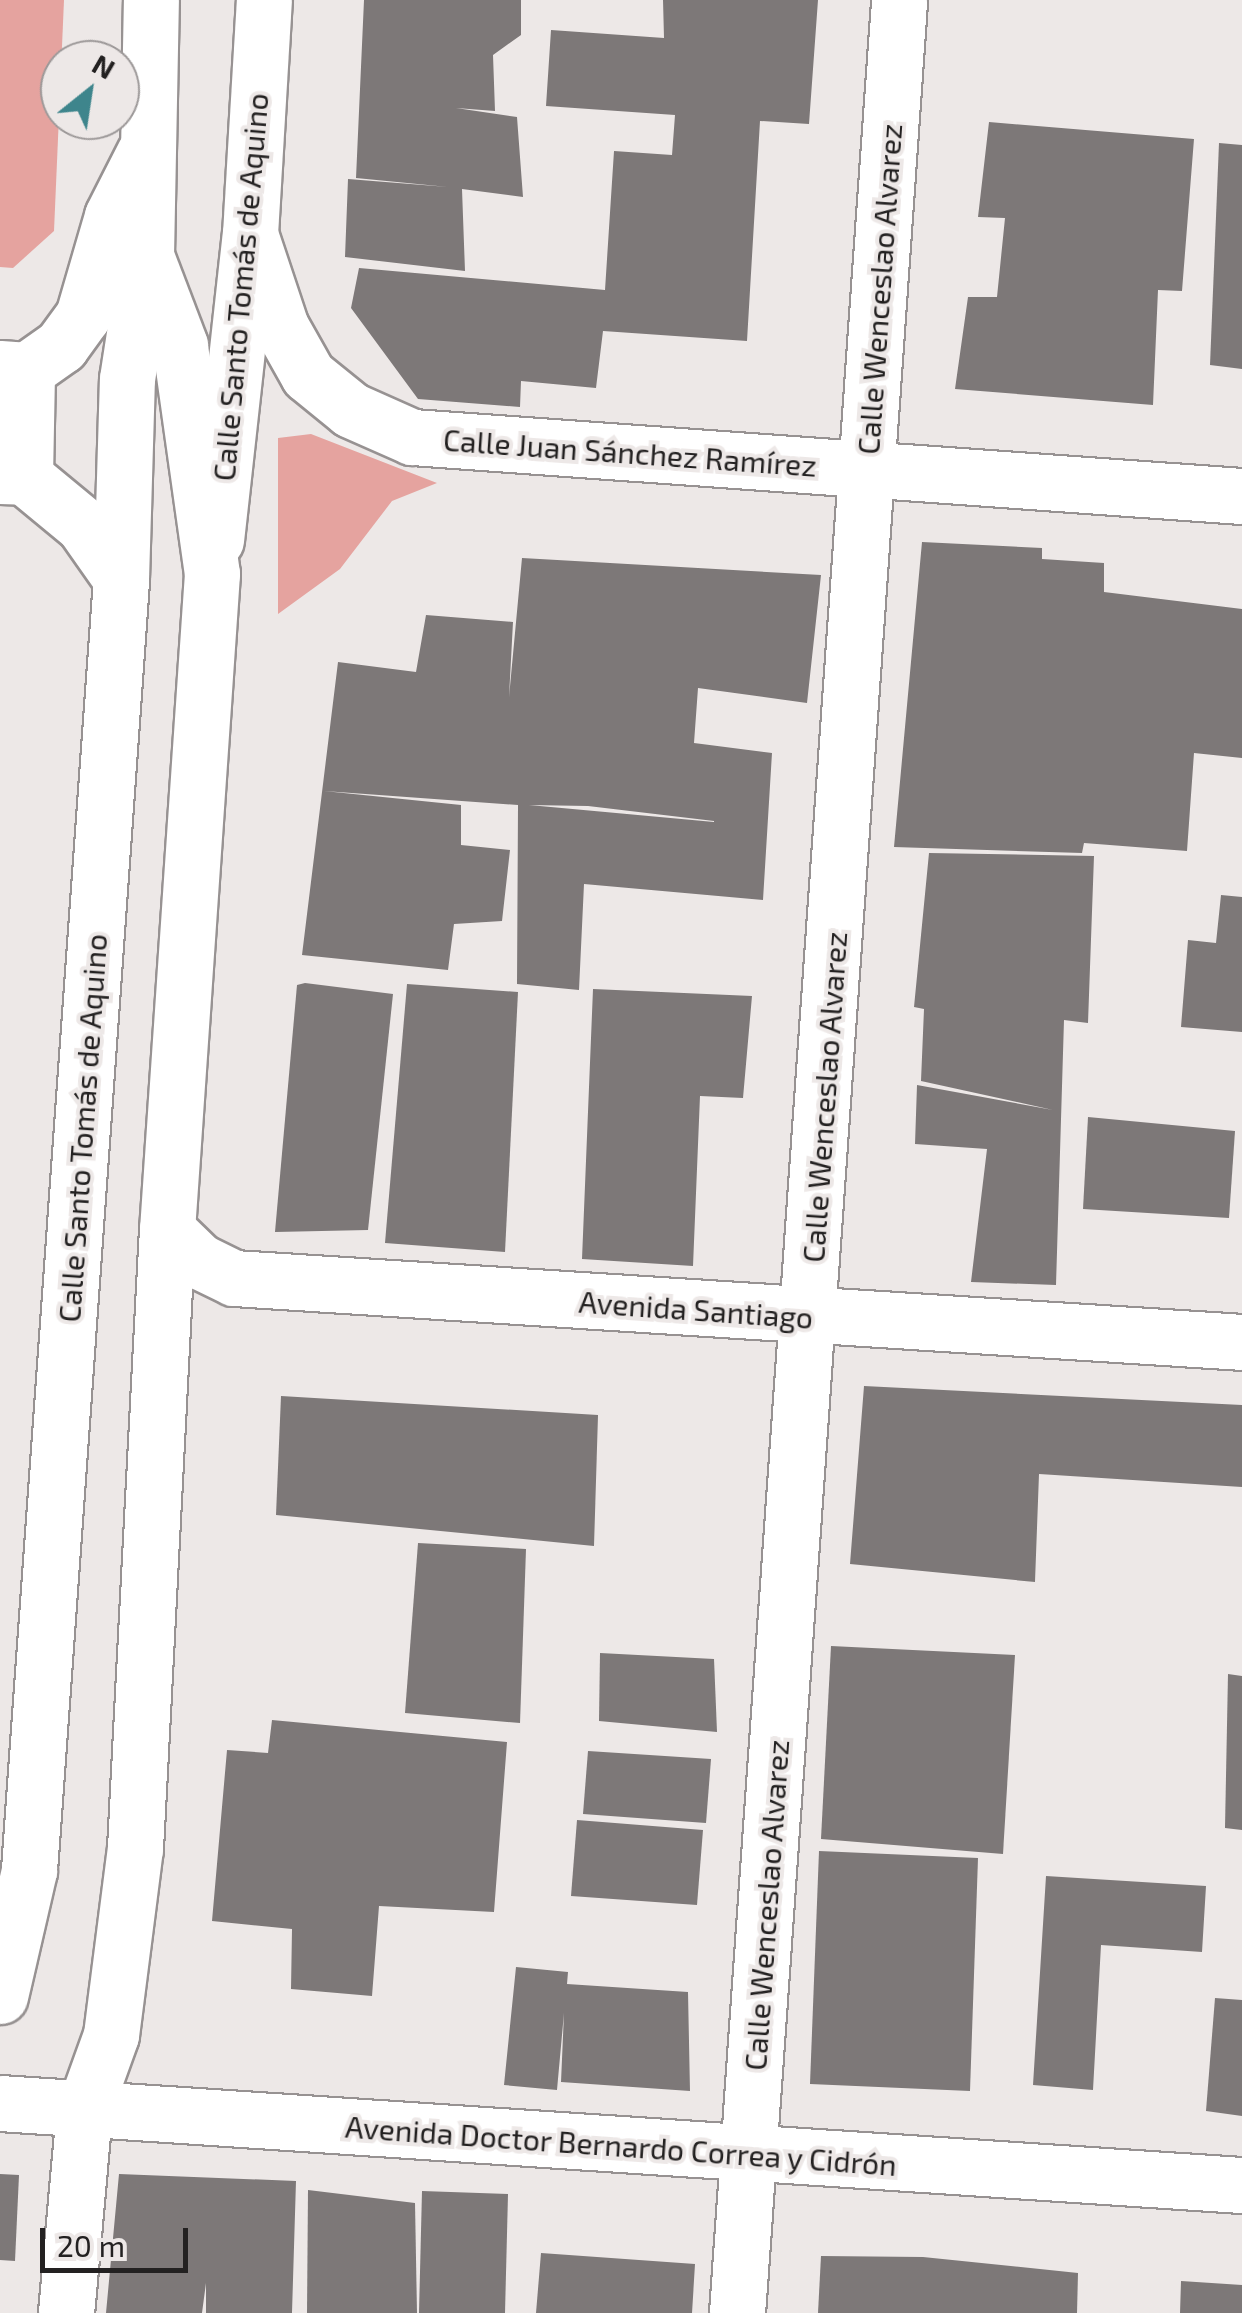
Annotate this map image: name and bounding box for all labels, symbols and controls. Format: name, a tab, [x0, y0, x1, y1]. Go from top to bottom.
north arrow	[40, 40, 140, 140]
text: N	[87, 46, 121, 86]
street label: Calle Santo Tomás de Aquino	[205, 91, 275, 483]
street label: Calle Wenceslao Alvarez	[849, 122, 909, 456]
street label: Calle Juan Sánchez Ramírez	[442, 421, 818, 483]
street label: Calle Wenceslao Alvarez	[794, 930, 854, 1264]
street label: Calle Santo Tomás de Aquino	[50, 932, 114, 1324]
street label: Avenida Santiago	[578, 1283, 814, 1335]
street label: Calle Wenceslao Alvarez	[736, 1738, 796, 2072]
street label: Avenida Doctor Bernardo Correa y Cidrón	[343, 2108, 899, 2182]
scale bar	[45, 2208, 192, 2270]
text: 20 m	[57, 2227, 125, 2263]

